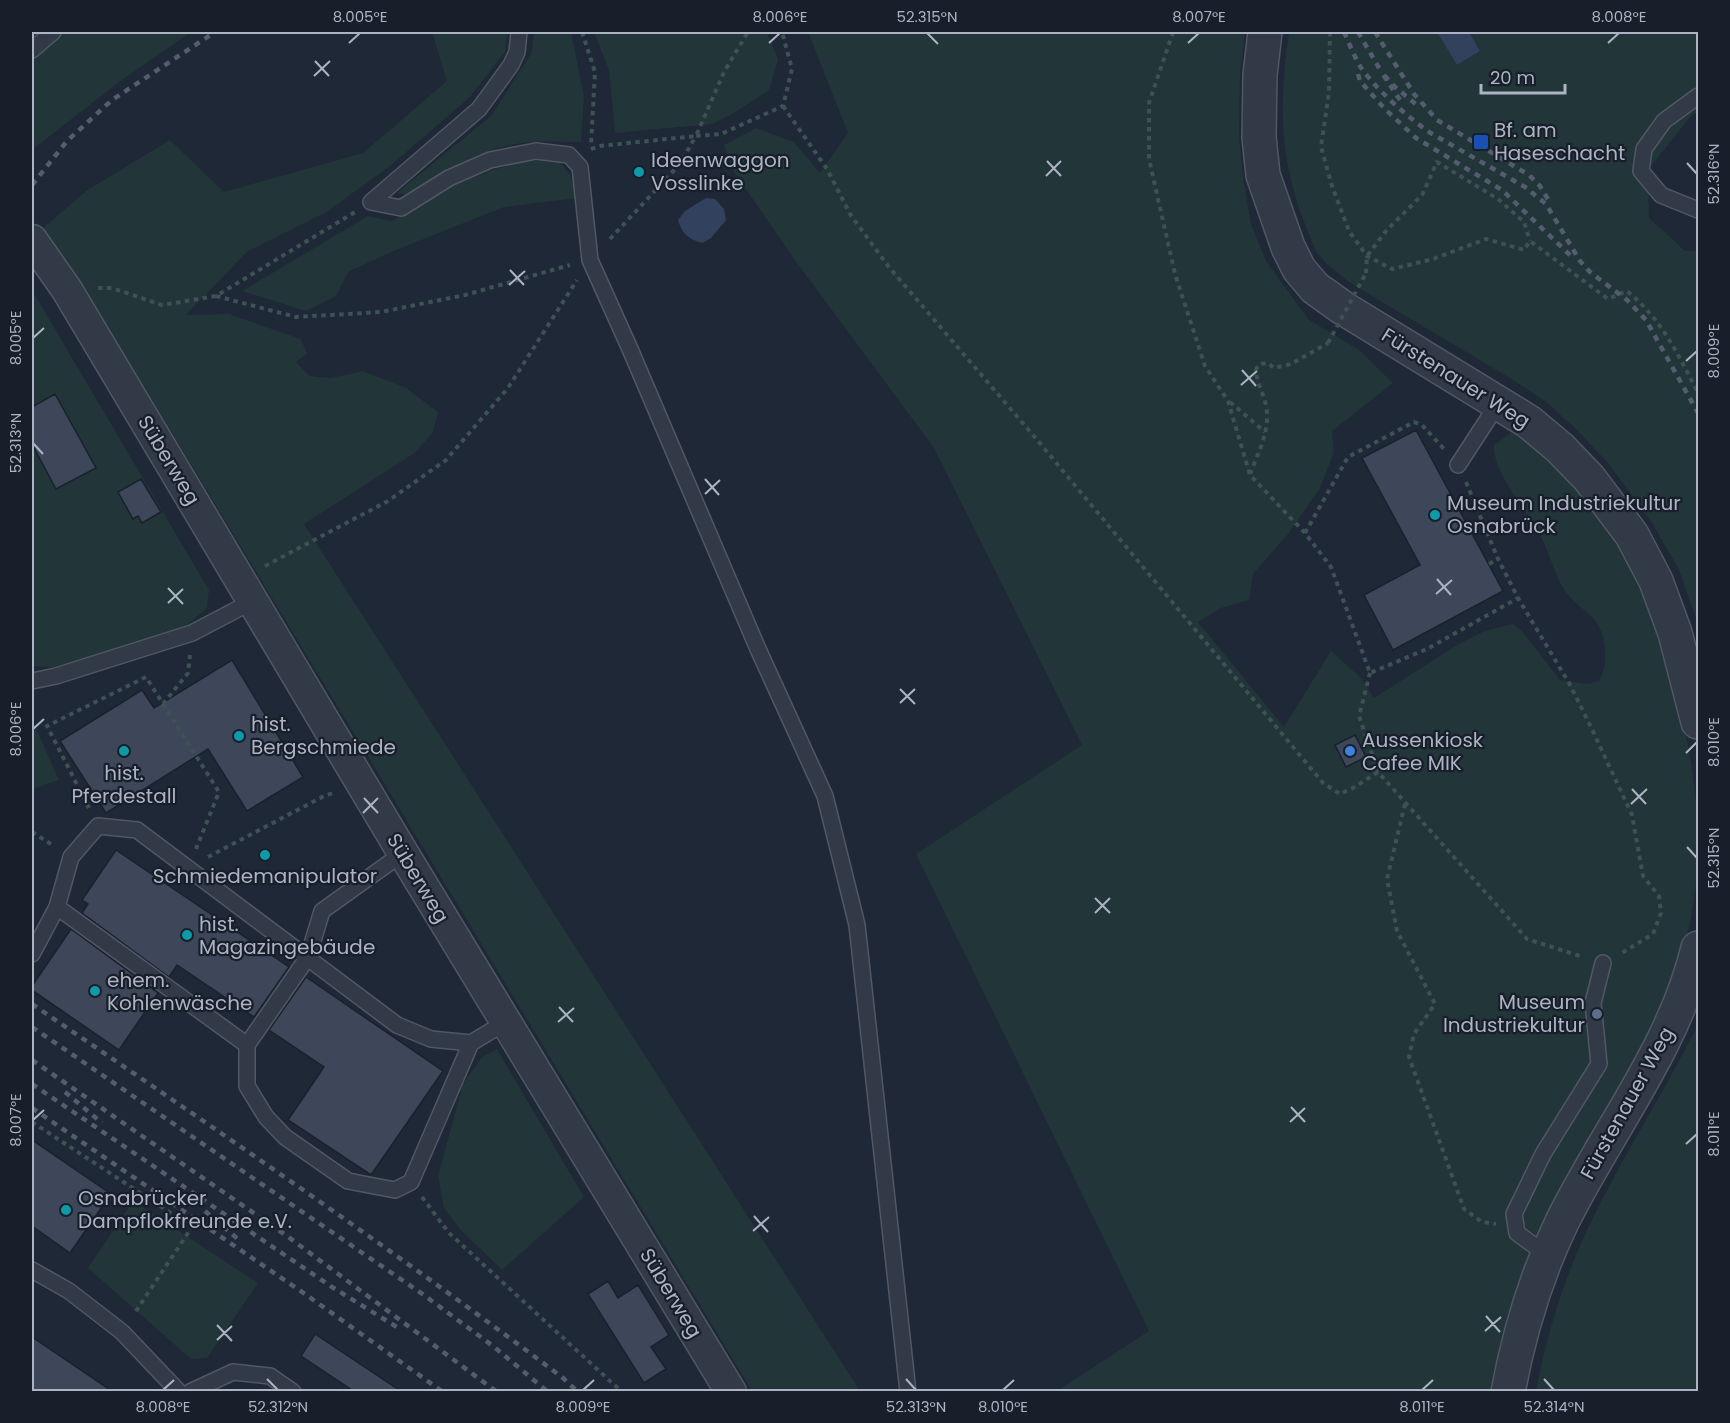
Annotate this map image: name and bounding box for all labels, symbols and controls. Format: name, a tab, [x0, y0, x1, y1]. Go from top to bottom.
text: 8.005°E	[333, 6, 387, 27]
text: 8.006°E	[753, 6, 807, 27]
text: 52.315°N	[897, 6, 957, 27]
text: 8.007°E	[1172, 6, 1226, 27]
text: 8.008°E	[1592, 6, 1646, 27]
scale bar	[1481, 57, 1565, 95]
text: 20 m	[1490, 65, 1535, 90]
place label: Bf. am Haseschacht	[1494, 116, 1625, 167]
marker: Bf. am Haseschacht	[1472, 133, 1490, 151]
text: 52.316°N	[1703, 143, 1724, 205]
place label: Ideenwaggon Vosslinke	[651, 146, 790, 197]
marker: Ideenwaggon Vosslinke	[632, 165, 646, 179]
text: 8.005°E	[5, 311, 26, 365]
street label: Fürstenauer Weg	[1376, 321, 1536, 435]
text: 8.009°E	[1703, 324, 1724, 378]
street label: Süberweg	[131, 410, 207, 510]
text: 52.313°N	[5, 413, 26, 473]
place label: Museum Industriekultur Osnabrück	[1447, 489, 1681, 540]
marker: Museum Industriekultur Osnabrück	[1428, 508, 1442, 522]
text: 8.006°E	[5, 702, 26, 756]
place label: hist. Bergschmiede	[251, 710, 396, 761]
text: 8.010°E	[1703, 717, 1724, 767]
place label: Aussenkiosk Cafee MIK	[1362, 726, 1484, 777]
marker: hist. Bergschmiede	[232, 729, 246, 743]
marker: hist. Pferdestall	[117, 744, 131, 758]
marker: Aussenkiosk Cafee MIK	[1343, 744, 1357, 758]
place label: hist. Pferdestall	[71, 759, 177, 810]
street label: Süberweg	[380, 828, 456, 928]
text: 52.315°N	[1703, 828, 1724, 888]
marker: Schmiedemanipulator	[258, 848, 272, 862]
place label: Schmiedemanipulator	[153, 862, 377, 890]
place label: hist. Magazingebäude	[199, 910, 375, 961]
marker: hist. Magazingebäude	[180, 928, 194, 942]
place label: ehem. Kohlenwäsche	[107, 966, 252, 1017]
marker: ehem. Kohlenwäsche	[88, 984, 102, 998]
place label: Museum Industriekultur	[1443, 988, 1585, 1039]
marker: Museum Industriekultur	[1590, 1007, 1604, 1021]
street label: Fürstenauer Weg	[1573, 1022, 1681, 1184]
text: 8.007°E	[5, 1093, 26, 1147]
text: 8.011°E	[1703, 1111, 1724, 1157]
place label: Osnabrücker Dampflokfreunde e.V.	[78, 1184, 292, 1235]
marker: Osnabrücker Dampflokfreunde e.V.	[59, 1203, 73, 1217]
street label: Süberweg	[633, 1243, 709, 1343]
text: 8.008°E	[136, 1396, 190, 1417]
text: 52.312°N	[248, 1396, 308, 1417]
text: 8.009°E	[556, 1396, 610, 1417]
text: 52.313°N	[886, 1396, 946, 1417]
text: 8.010°E	[978, 1396, 1028, 1417]
text: 8.011°E	[1399, 1396, 1445, 1417]
text: 52.314°N	[1524, 1396, 1584, 1417]

